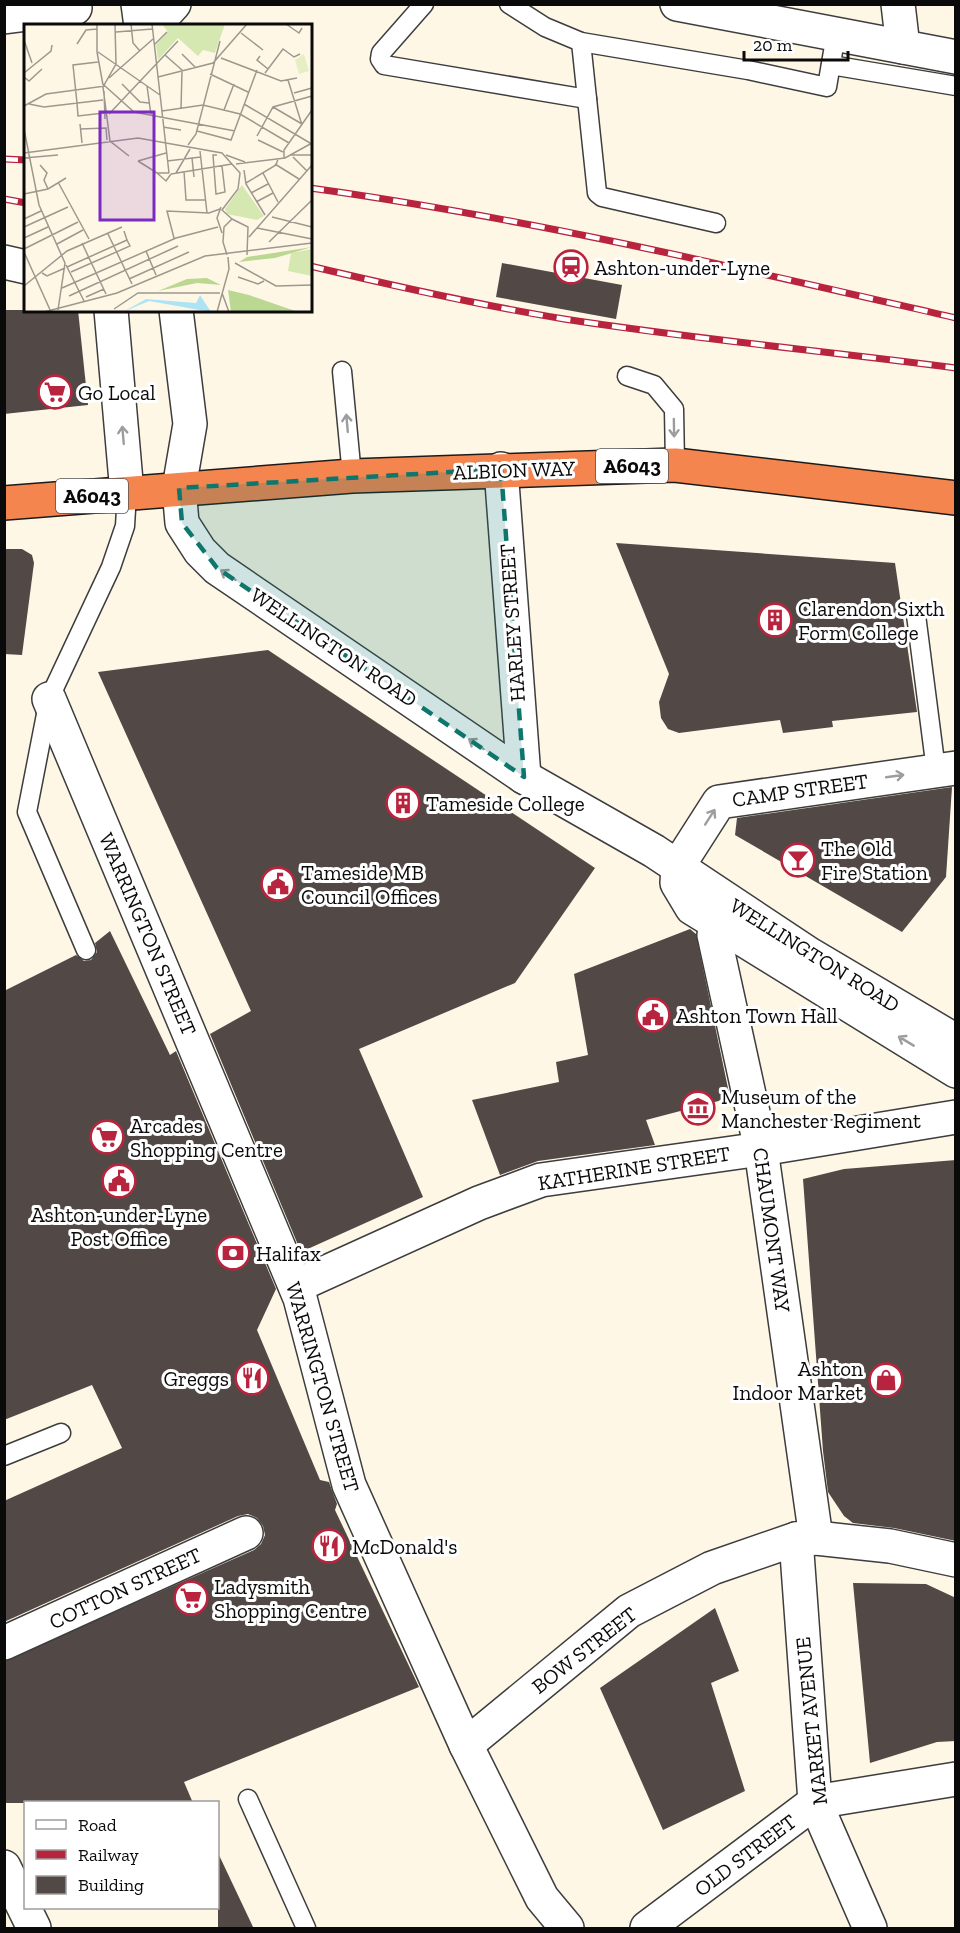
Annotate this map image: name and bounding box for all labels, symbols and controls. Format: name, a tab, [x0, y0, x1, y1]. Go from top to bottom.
inset map	[24, 24, 312, 312]
scale bar	[744, 24, 848, 62]
text: 20 m	[753, 34, 793, 56]
station icon: Ashton-under-Lyne	[553, 249, 589, 285]
place label: Ashton-under-Lyne	[594, 255, 770, 280]
supermarket icon: Go Local	[37, 374, 73, 410]
place label: Go Local	[78, 380, 156, 405]
one-way arrow	[341, 414, 352, 434]
one-way arrow	[668, 418, 680, 438]
one-way arrow	[117, 425, 128, 445]
road number: A6043	[596, 449, 668, 483]
street label: ALBION WAY	[453, 455, 576, 485]
road number: A6043	[56, 479, 128, 513]
street label: HARLEY STREET	[494, 543, 530, 703]
one-way arrow	[220, 569, 237, 581]
street label: WELLINGTON ROAD	[246, 582, 422, 712]
place label: Clarendon Sixth Form College	[798, 596, 945, 645]
building icon: Clarendon Sixth Form College	[757, 602, 793, 638]
one-way arrow	[468, 738, 484, 750]
street label: CAMP STREET	[730, 768, 870, 812]
one-way arrow	[884, 771, 904, 782]
building icon: Tameside College	[385, 785, 421, 821]
place label: Tameside College	[426, 791, 585, 816]
one-way arrow	[704, 809, 716, 826]
street label: WARRINGTON STREET	[94, 829, 202, 1039]
place label: The Old Fire Station	[821, 836, 928, 885]
bar icon: The Old Fire Station	[780, 842, 816, 878]
place label: Tameside MB Council Offices	[301, 860, 437, 909]
public building icon: Tameside MB Council Offices	[260, 866, 296, 902]
street label: WELLINGTON ROAD	[725, 893, 905, 1017]
public building icon: Ashton Town Hall	[635, 997, 671, 1033]
place label: Ashton Town Hall	[676, 1003, 838, 1028]
one-way arrow	[898, 1035, 915, 1047]
place label: Museum of the Manchester Regiment	[721, 1084, 921, 1133]
museum icon: Museum of the Manchester Regiment	[680, 1090, 716, 1126]
place label: Arcades Shopping Centre	[130, 1113, 283, 1162]
supermarket icon: Arcades Shopping Centre	[89, 1119, 125, 1155]
street label: KATHERINE STREET	[536, 1140, 732, 1196]
street label: CHAUMONT WAY	[748, 1146, 796, 1314]
public building icon: Ashton-under-Lyne Post Office	[101, 1163, 137, 1199]
place label: Ashton-under-Lyne Post Office	[31, 1202, 207, 1251]
bank icon: Halifax	[215, 1235, 251, 1271]
place label: Halifax	[256, 1241, 321, 1266]
street label: WARRINGTON STREET	[281, 1279, 365, 1495]
place label: Ashton Indoor Market	[733, 1356, 863, 1405]
restaurant icon: Greggs	[234, 1360, 270, 1396]
shop icon: Ashton Indoor Market	[868, 1362, 904, 1398]
place label: Greggs	[164, 1366, 229, 1391]
restaurant icon: McDonald's	[311, 1528, 347, 1564]
place label: McDonald's	[352, 1534, 457, 1559]
street label: COTTON STREET	[45, 1542, 205, 1634]
place label: Ladysmith Shopping Centre	[214, 1574, 367, 1623]
supermarket icon: Ladysmith Shopping Centre	[173, 1580, 209, 1616]
street label: BOW STREET	[527, 1601, 641, 1699]
street label: MARKET AVENUE	[790, 1636, 832, 1806]
legend	[24, 1801, 219, 1909]
street label: OLD STREET	[689, 1809, 801, 1901]
text: Road	[78, 1814, 117, 1836]
text: Railway	[78, 1844, 140, 1866]
text: Building	[78, 1874, 144, 1896]

